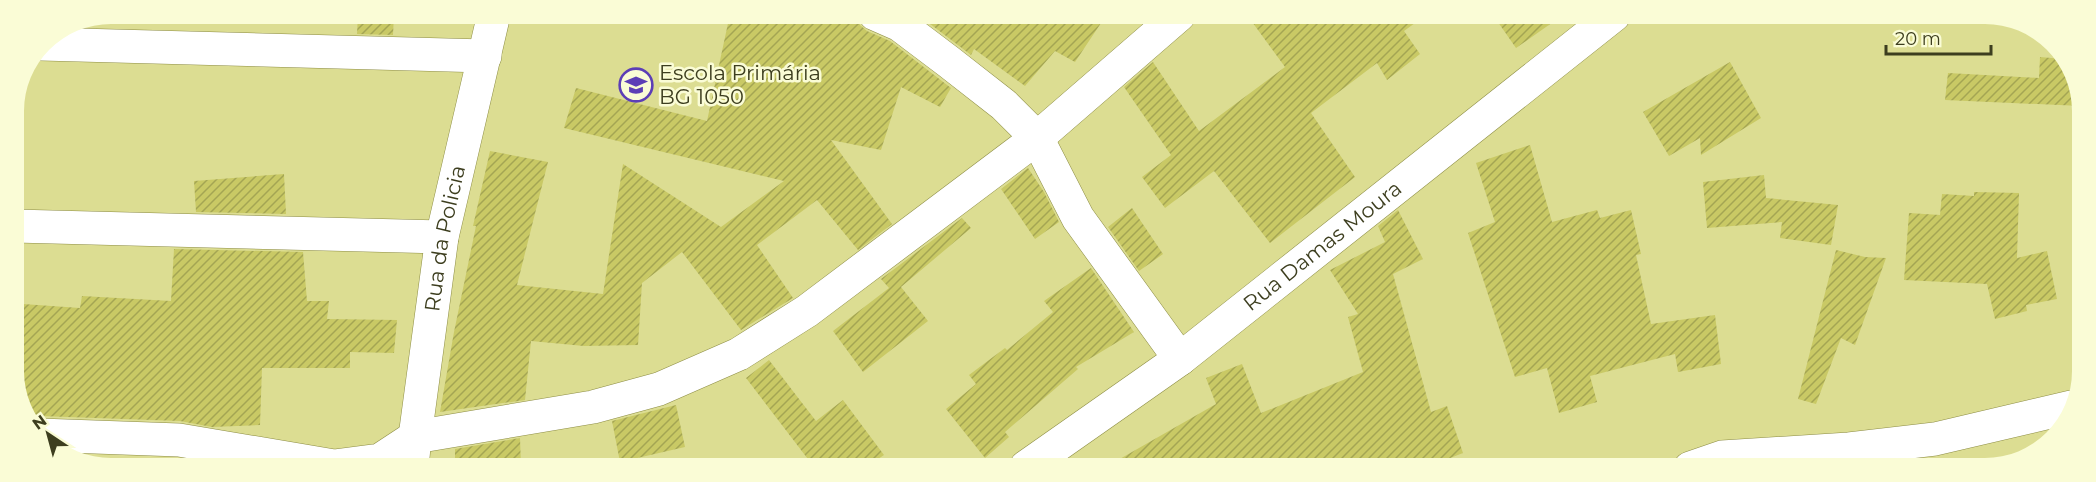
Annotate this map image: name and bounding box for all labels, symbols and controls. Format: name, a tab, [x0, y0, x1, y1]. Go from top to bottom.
scale bar	[1886, 18, 1991, 56]
text: 20 m	[1895, 28, 1941, 50]
place label: Escola Primária BG 1050	[659, 60, 821, 109]
school or university icon: Escola Primária BG 1050	[618, 67, 654, 103]
street label: Rua da Policia	[419, 163, 470, 313]
street label: Rua Damas Moura	[1238, 175, 1406, 316]
north arrow	[18, 404, 78, 464]
text: N	[29, 411, 50, 434]

